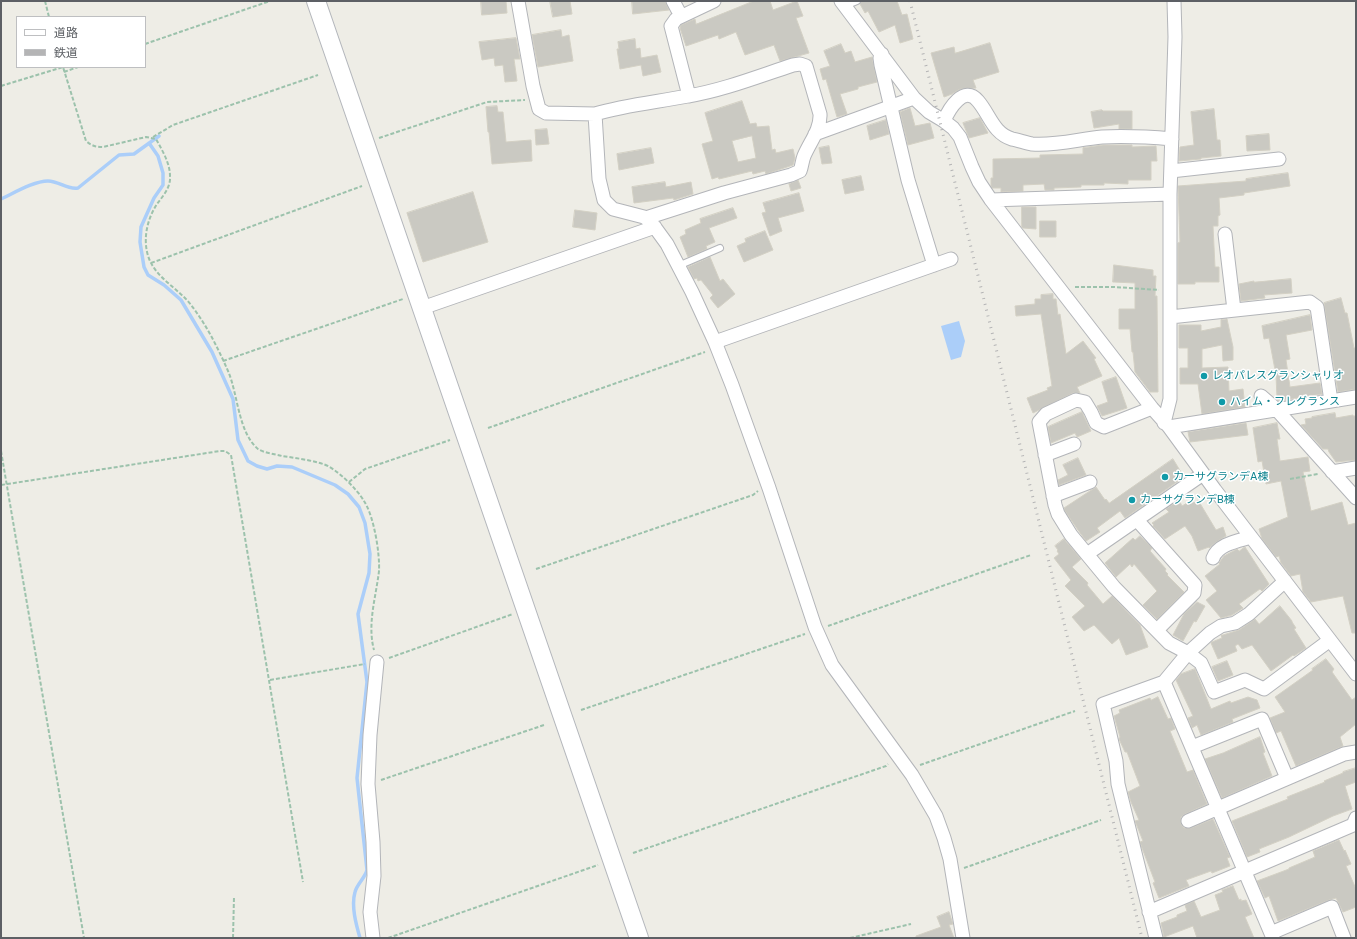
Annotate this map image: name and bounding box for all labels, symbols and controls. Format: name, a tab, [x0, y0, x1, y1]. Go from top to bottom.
legend	[16, 16, 146, 68]
text: 道路	[54, 24, 78, 41]
text: 鉄道	[54, 44, 78, 61]
place label: レオパレスグランシャリオ	[1212, 369, 1344, 383]
marker: レオパレスグランシャリオ	[1199, 371, 1209, 381]
place label: ハイム・フレグランス	[1230, 395, 1340, 409]
marker: ハイム・フレグランス	[1217, 397, 1227, 407]
place label: カーサグランデA棟	[1173, 470, 1268, 484]
marker: カーサグランデA棟	[1160, 472, 1170, 482]
place label: カーサグランデB棟	[1140, 493, 1235, 507]
marker: カーサグランデB棟	[1127, 495, 1137, 505]

